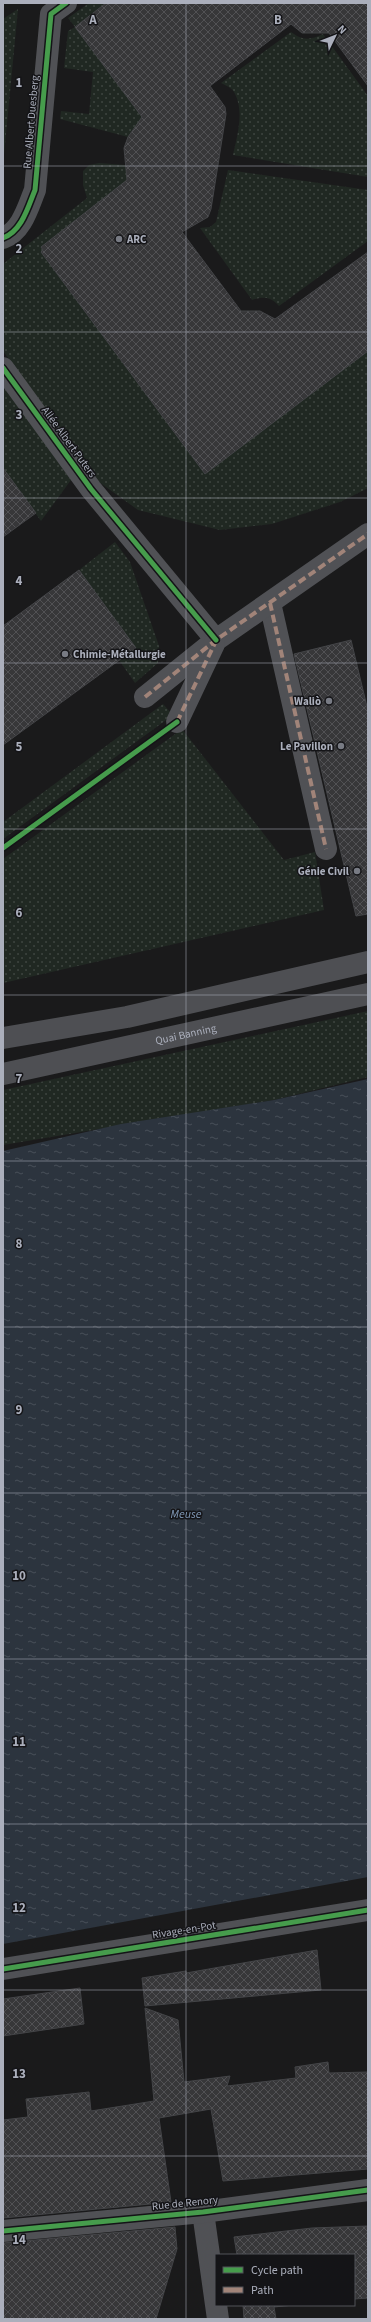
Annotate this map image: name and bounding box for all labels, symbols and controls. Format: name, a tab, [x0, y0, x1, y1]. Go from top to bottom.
text: A	[88, 11, 97, 29]
text: B	[274, 11, 282, 29]
north arrow	[315, 16, 355, 56]
text: N	[334, 22, 350, 37]
text: 1	[16, 74, 23, 92]
street label: Rue Albert Duesberg	[19, 74, 43, 169]
place label: ARC	[126, 232, 147, 247]
marker: ARC	[114, 234, 124, 244]
text: 2	[16, 240, 23, 258]
street label: Allée Albert Puters	[38, 403, 100, 481]
text: 3	[16, 406, 23, 424]
text: 4	[16, 572, 23, 590]
place label: Chimie-Métallurgie	[73, 647, 166, 662]
marker: Chimie-Métallurgie	[60, 649, 70, 659]
place label: Waliò	[294, 694, 321, 709]
marker: Waliò	[324, 696, 334, 706]
text: 5	[16, 738, 23, 756]
place label: Le Pavillon	[280, 739, 333, 754]
marker: Le Pavillon	[336, 741, 346, 751]
place label: Génie Civil	[298, 864, 350, 879]
marker: Génie Civil	[352, 866, 362, 876]
text: 6	[16, 904, 23, 922]
street label: Quai Banning	[154, 1020, 218, 1048]
text: 7	[16, 1070, 23, 1088]
text: 8	[16, 1235, 23, 1253]
text: 9	[16, 1401, 23, 1419]
water label: Meuse	[170, 1506, 202, 1523]
text: 10	[12, 1567, 26, 1585]
text: 11	[12, 1733, 26, 1751]
text: 12	[12, 1899, 26, 1917]
street label: Rivage-en-Pot	[151, 1918, 217, 1942]
text: 13	[12, 2065, 26, 2083]
street label: Rue de Renory	[151, 2192, 219, 2214]
text: 14	[12, 2231, 26, 2249]
legend	[215, 2254, 355, 2306]
text: Cycle path	[251, 2262, 303, 2279]
text: Path	[251, 2282, 274, 2299]

